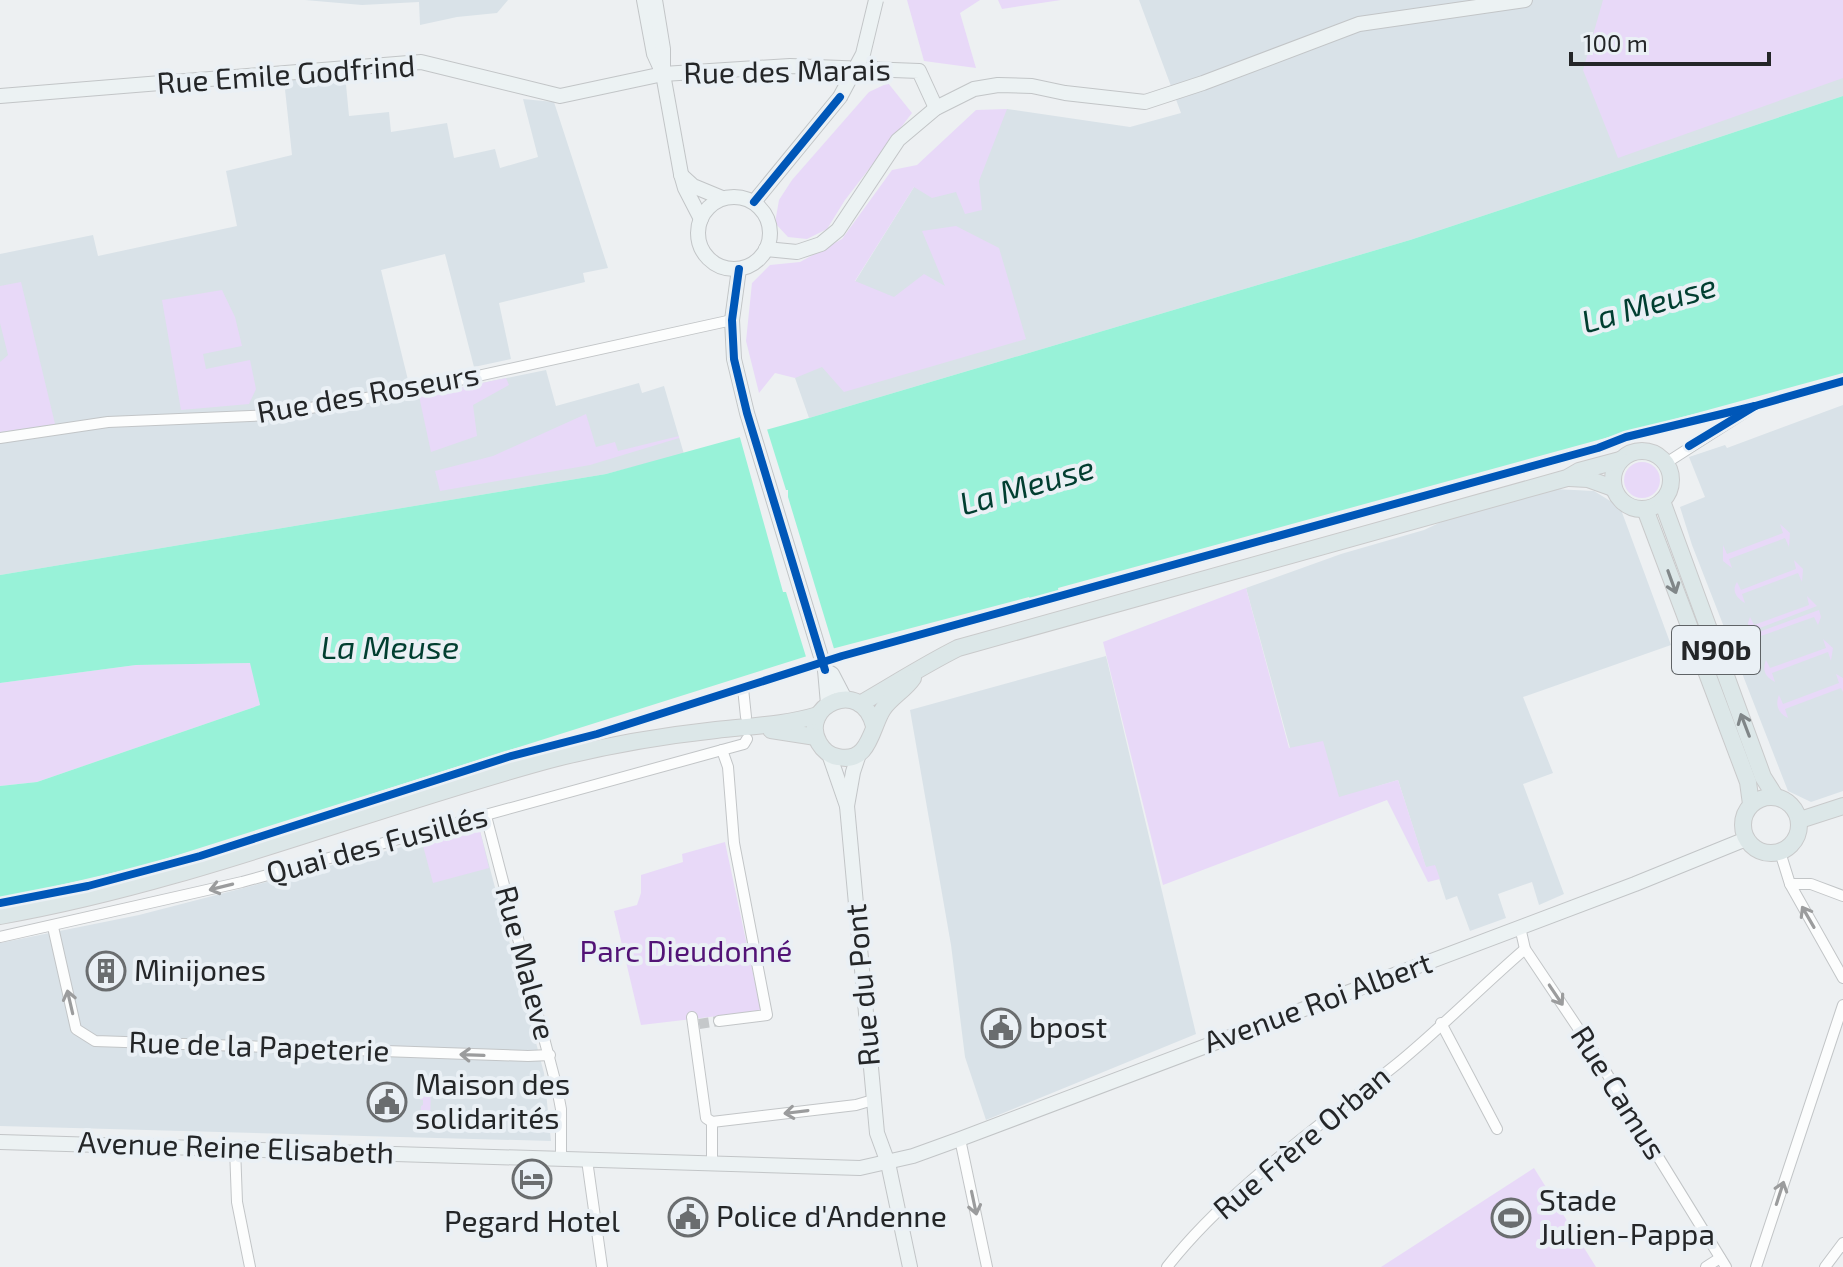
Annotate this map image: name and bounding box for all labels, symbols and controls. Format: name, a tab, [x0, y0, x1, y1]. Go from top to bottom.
scale bar	[1571, 16, 1769, 66]
text: 100 m	[1583, 28, 1648, 57]
street label: Rue Emile Godfrind	[155, 46, 416, 100]
street label: Rue des Marais	[683, 50, 891, 90]
water label: La Meuse	[1577, 265, 1720, 339]
street label: Rue des Roseurs	[254, 355, 481, 429]
water label: La Meuse	[955, 447, 1098, 521]
one-way arrow	[1666, 569, 1680, 594]
road number: N90b	[1672, 626, 1760, 674]
water label: La Meuse	[321, 627, 459, 665]
one-way arrow	[1737, 713, 1751, 737]
street label: Quai des Fusillés	[262, 796, 491, 890]
one-way arrow	[209, 880, 235, 895]
street label: Rue Maleve	[489, 882, 565, 1043]
street label: Rue du Pont	[836, 902, 886, 1068]
one-way arrow	[1800, 905, 1815, 929]
park label: Parc Dieudonné	[580, 932, 792, 968]
street label: Avenue Roi Albert	[1198, 943, 1436, 1059]
building icon: Minijones	[85, 950, 127, 992]
place label: Minijones	[134, 951, 266, 987]
one-way arrow	[1548, 983, 1564, 1006]
one-way arrow	[62, 990, 77, 1015]
public building icon: bpost	[980, 1007, 1022, 1049]
place label: bpost	[1029, 1008, 1107, 1044]
street label: Rue Camus	[1565, 1019, 1675, 1165]
street label: Rue de la Papeterie	[128, 1022, 390, 1068]
one-way arrow	[459, 1047, 486, 1062]
street label: Rue Frère Orban	[1205, 1057, 1396, 1226]
place label: Maison des solidarités	[415, 1065, 570, 1135]
public building icon: Maison des solidarités	[366, 1081, 408, 1123]
one-way arrow	[783, 1105, 810, 1120]
street label: Avenue Reine Elisabeth	[77, 1122, 395, 1170]
hotel icon: Pegard Hotel	[511, 1158, 553, 1200]
place label: Stade Julien-Pappa	[1539, 1181, 1715, 1251]
one-way arrow	[1774, 1181, 1789, 1206]
one-way arrow	[967, 1190, 982, 1215]
public building icon: Police d'Andenne	[667, 1196, 709, 1238]
place label: Police d'Andenne	[716, 1197, 947, 1233]
sports icon: Stade Julien-Pappa	[1490, 1197, 1532, 1239]
place label: Pegard Hotel	[444, 1202, 620, 1238]

